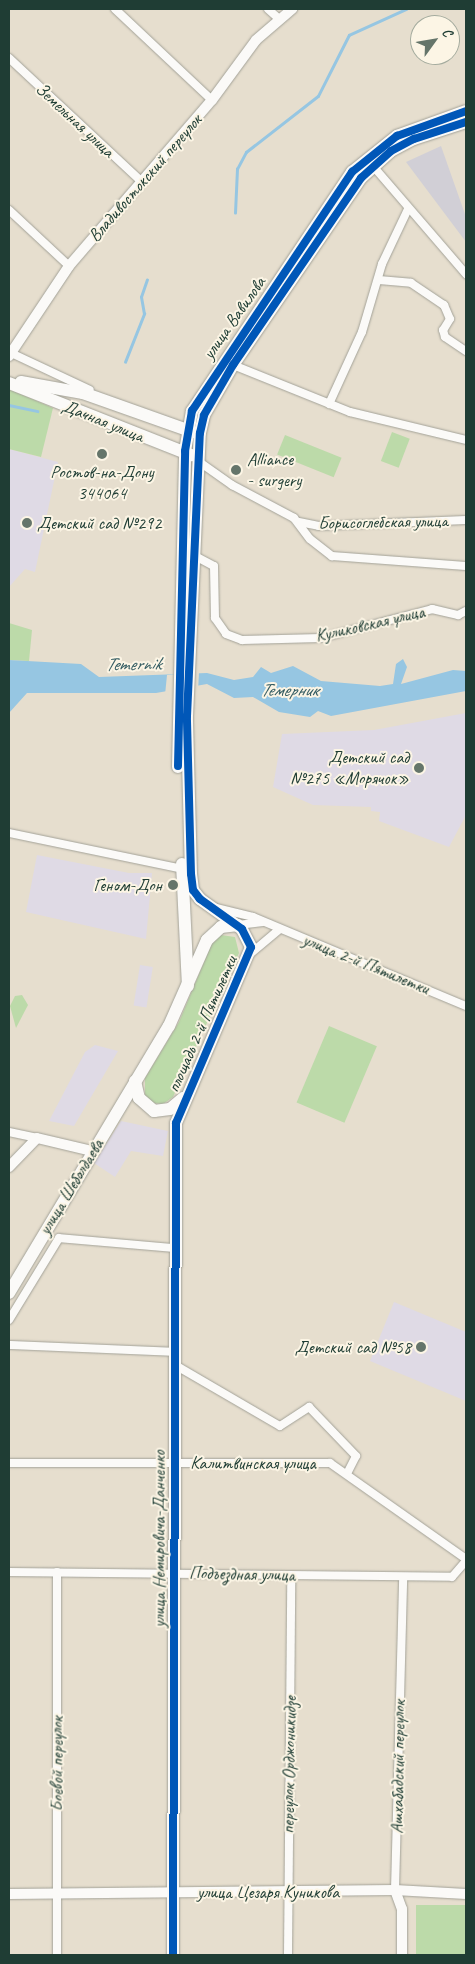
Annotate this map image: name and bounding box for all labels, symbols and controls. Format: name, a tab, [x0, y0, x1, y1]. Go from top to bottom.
north arrow	[410, 15, 460, 65]
text: С	[438, 25, 456, 40]
street label: Земельная улица	[30, 77, 120, 163]
street label: Владивостокский переулок	[84, 110, 206, 246]
street label: улица Вавилова	[198, 273, 270, 363]
street label: Дачная улица	[59, 395, 147, 447]
marker: Ростов-на-Дону 344064	[96, 448, 108, 460]
place label: Alliance - surgery	[247, 449, 301, 492]
place label: Ростов-на-Дону 344064	[50, 462, 154, 504]
marker: Alliance - surgery	[229, 463, 243, 477]
street label: Борисоглебская улица	[318, 510, 448, 534]
place label: Детский сад №292	[37, 512, 161, 534]
marker: Детский сад №292	[21, 517, 33, 529]
street label: Куликовская улица	[313, 601, 427, 647]
water label: Temernik	[105, 653, 161, 677]
water label: Темерник	[260, 680, 318, 702]
place label: Детский сад №275 «Морячок»	[290, 747, 409, 790]
marker: Детский сад №275 «Морячок»	[413, 762, 425, 774]
place label: Геном-Дон	[94, 874, 162, 896]
marker: Геном-Дон	[166, 878, 180, 892]
street label: улица 2-й Пятилетки	[300, 929, 432, 999]
street label: площадь 2-й Пятилетки	[162, 952, 242, 1096]
street label: улица Шеболдаева	[34, 1135, 108, 1239]
place label: Детский сад №58	[295, 1336, 411, 1358]
marker: Детский сад №58	[415, 1341, 427, 1353]
street label: улица Немировича-Данченко	[148, 1450, 170, 1628]
street label: Калитвинская улица	[190, 1452, 316, 1474]
street label: Подъездная улица	[189, 1562, 295, 1586]
street label: переулок Орджоникидзе	[277, 1697, 301, 1833]
street label: Ашхабадский переулок	[386, 1700, 410, 1834]
street label: Боевой переулок	[46, 1717, 68, 1811]
street label: улица Цезаря Куникова	[197, 1881, 339, 1903]

